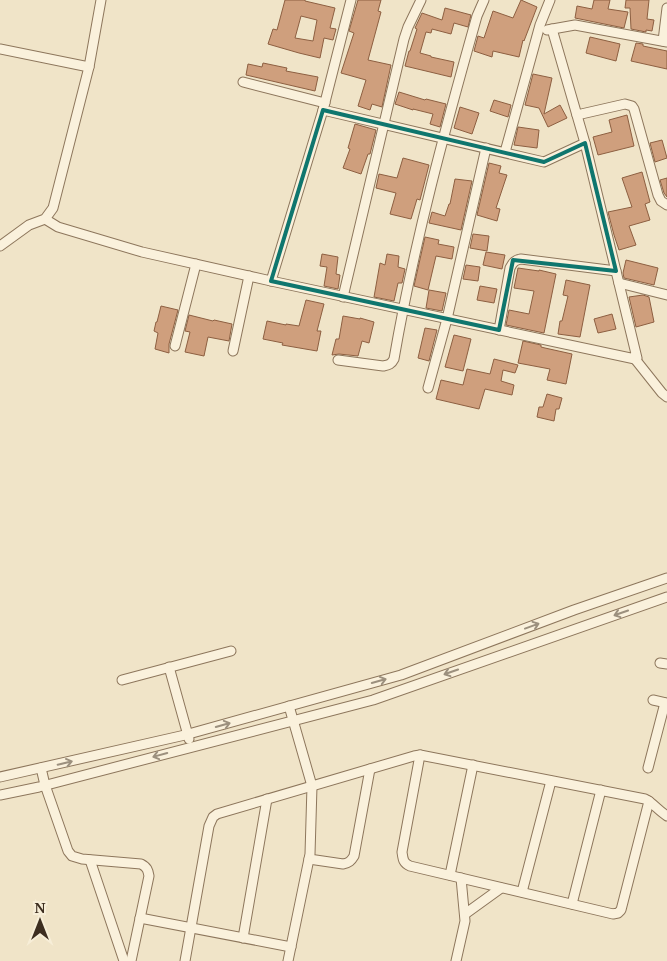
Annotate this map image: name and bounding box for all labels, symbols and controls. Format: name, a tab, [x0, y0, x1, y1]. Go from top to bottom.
one-way arrow	[614, 609, 629, 618]
one-way arrow	[524, 621, 539, 630]
one-way arrow	[443, 668, 459, 678]
one-way arrow	[371, 676, 387, 685]
one-way arrow	[214, 720, 230, 729]
one-way arrow	[153, 751, 169, 760]
one-way arrow	[56, 758, 72, 767]
north arrow	[15, 896, 65, 946]
text: N	[34, 898, 46, 917]

